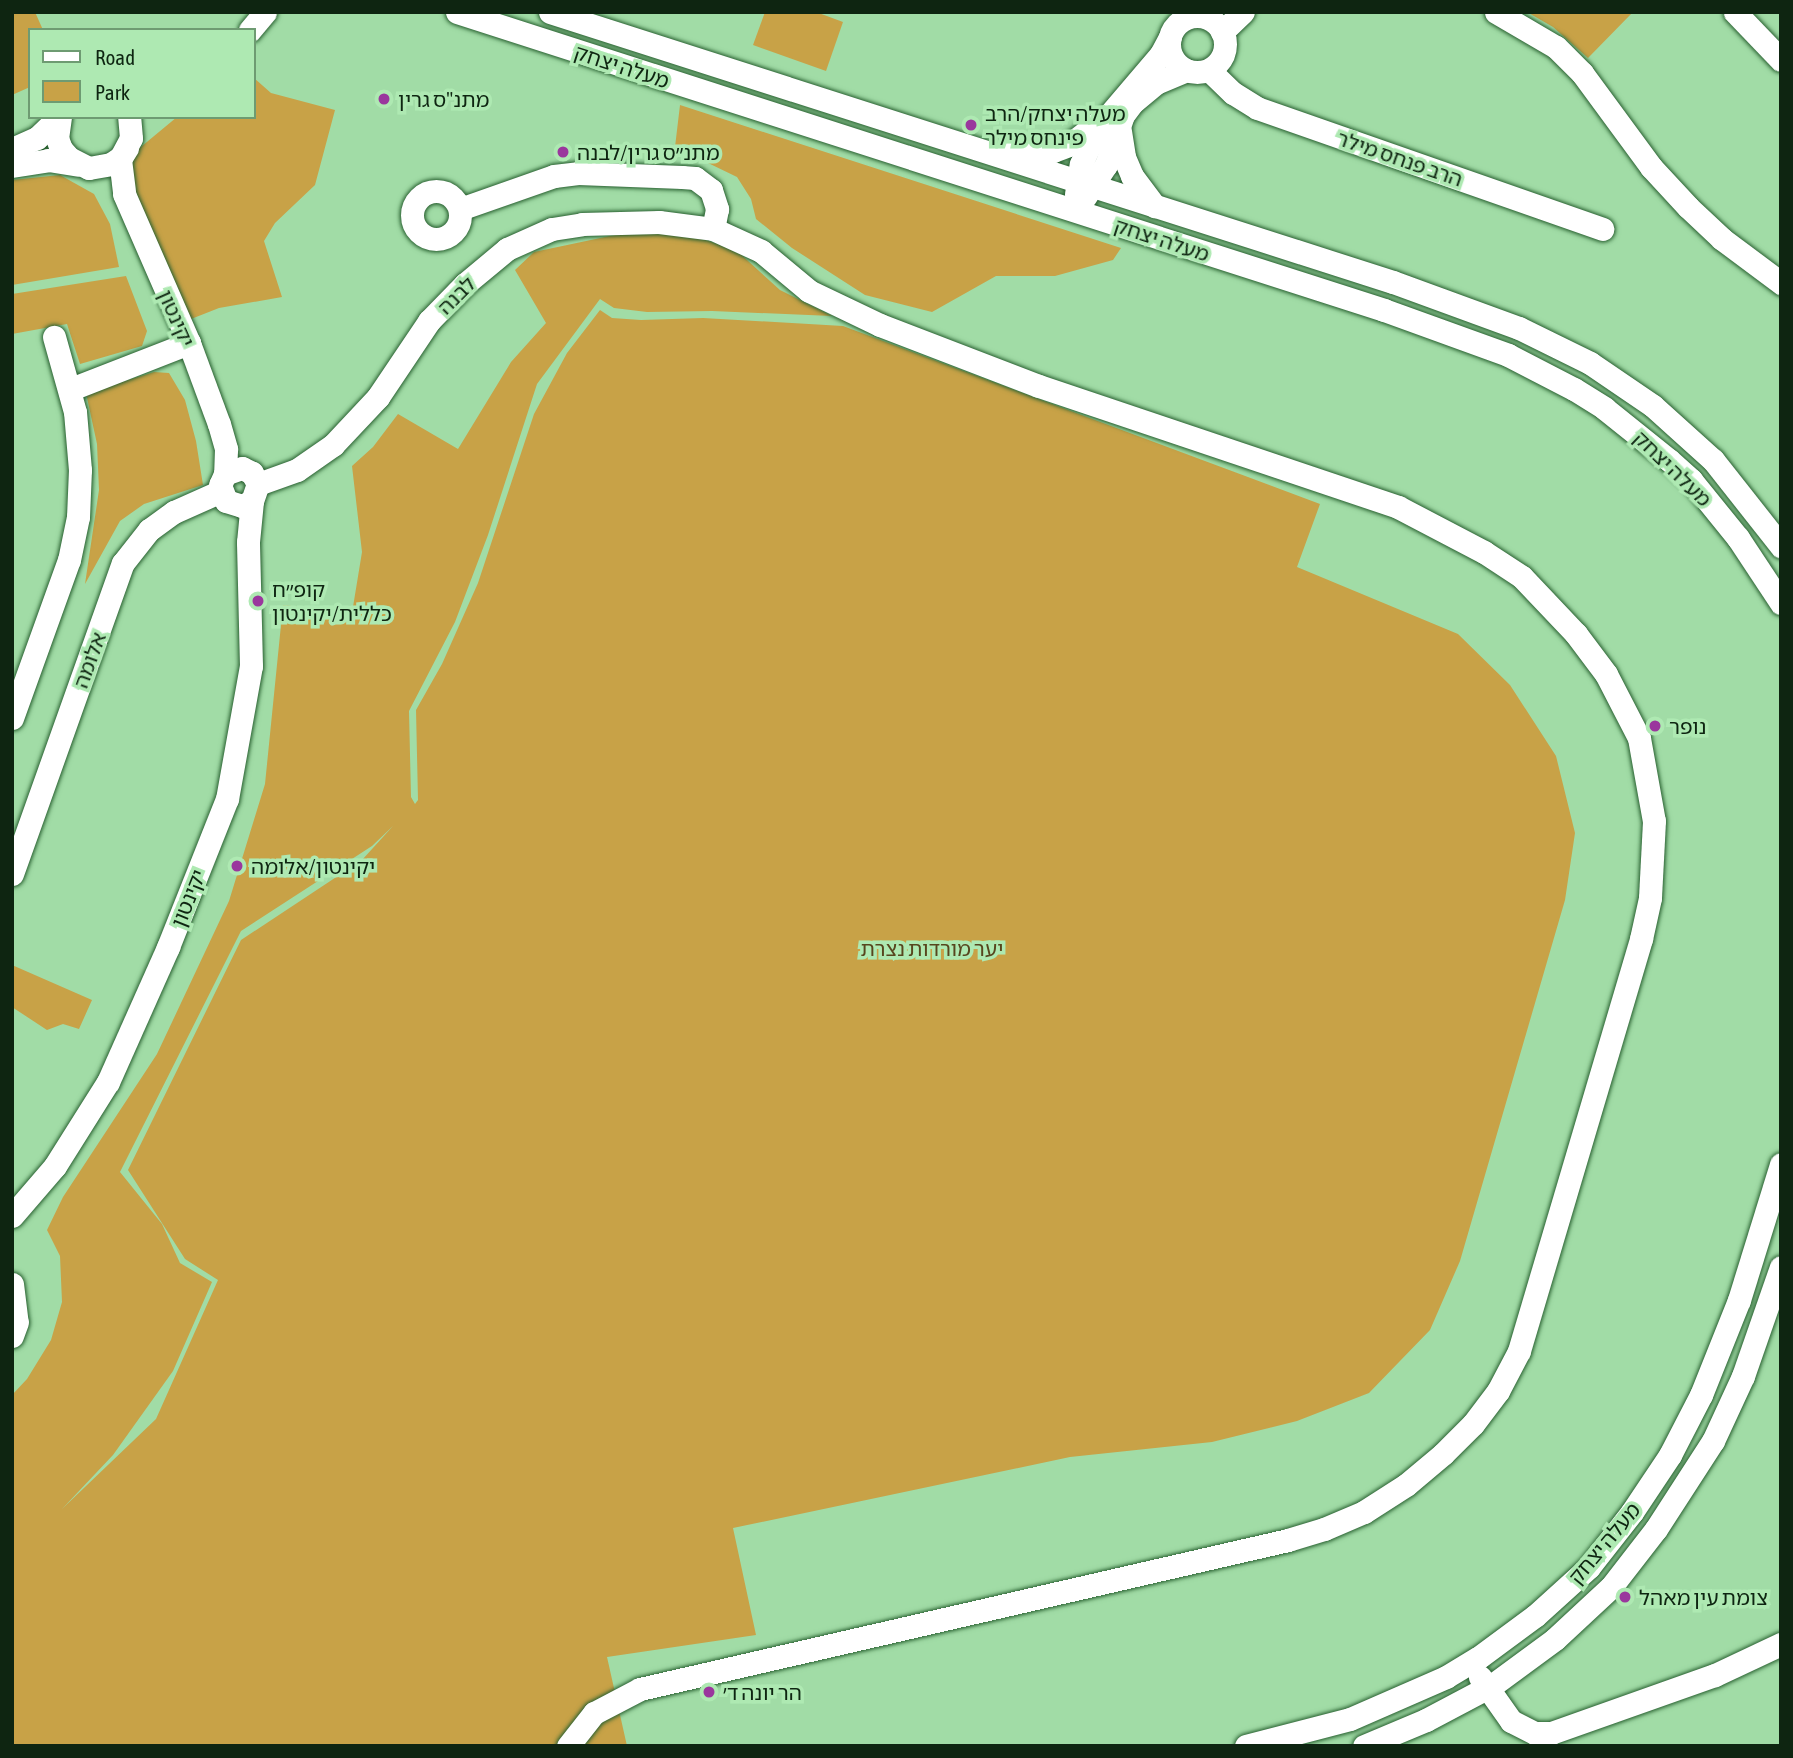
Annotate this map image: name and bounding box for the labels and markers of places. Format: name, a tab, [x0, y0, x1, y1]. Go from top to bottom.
place label: מתנ"ס גרין	[398, 86, 489, 112]
marker: מתנ"ס גרין	[376, 91, 392, 107]
place label: מעלה יצחק/הרב פינחס מילר	[985, 100, 1126, 150]
marker: מעלה יצחק/הרב פינחס מילר	[963, 117, 979, 133]
place label: מתנ״ס גרין/לבנה	[577, 139, 720, 165]
marker: מתנ״ס גרין/לבנה	[555, 144, 571, 160]
place label: קופ״ח כללית/יקינטון	[272, 576, 392, 626]
marker: קופ״ח כללית/יקינטון	[250, 593, 266, 609]
place label: נופר	[1669, 713, 1706, 739]
marker: נופר	[1647, 718, 1663, 734]
place label: יקינטון/אלומה	[251, 853, 375, 879]
marker: יקינטון/אלומה	[229, 858, 245, 874]
place label: צומת עין מאהל	[1639, 1584, 1768, 1610]
marker: צומת עין מאהל	[1617, 1589, 1633, 1605]
place label: הר יונה ד׳	[723, 1679, 802, 1705]
marker: הר יונה ד׳	[701, 1684, 717, 1700]

